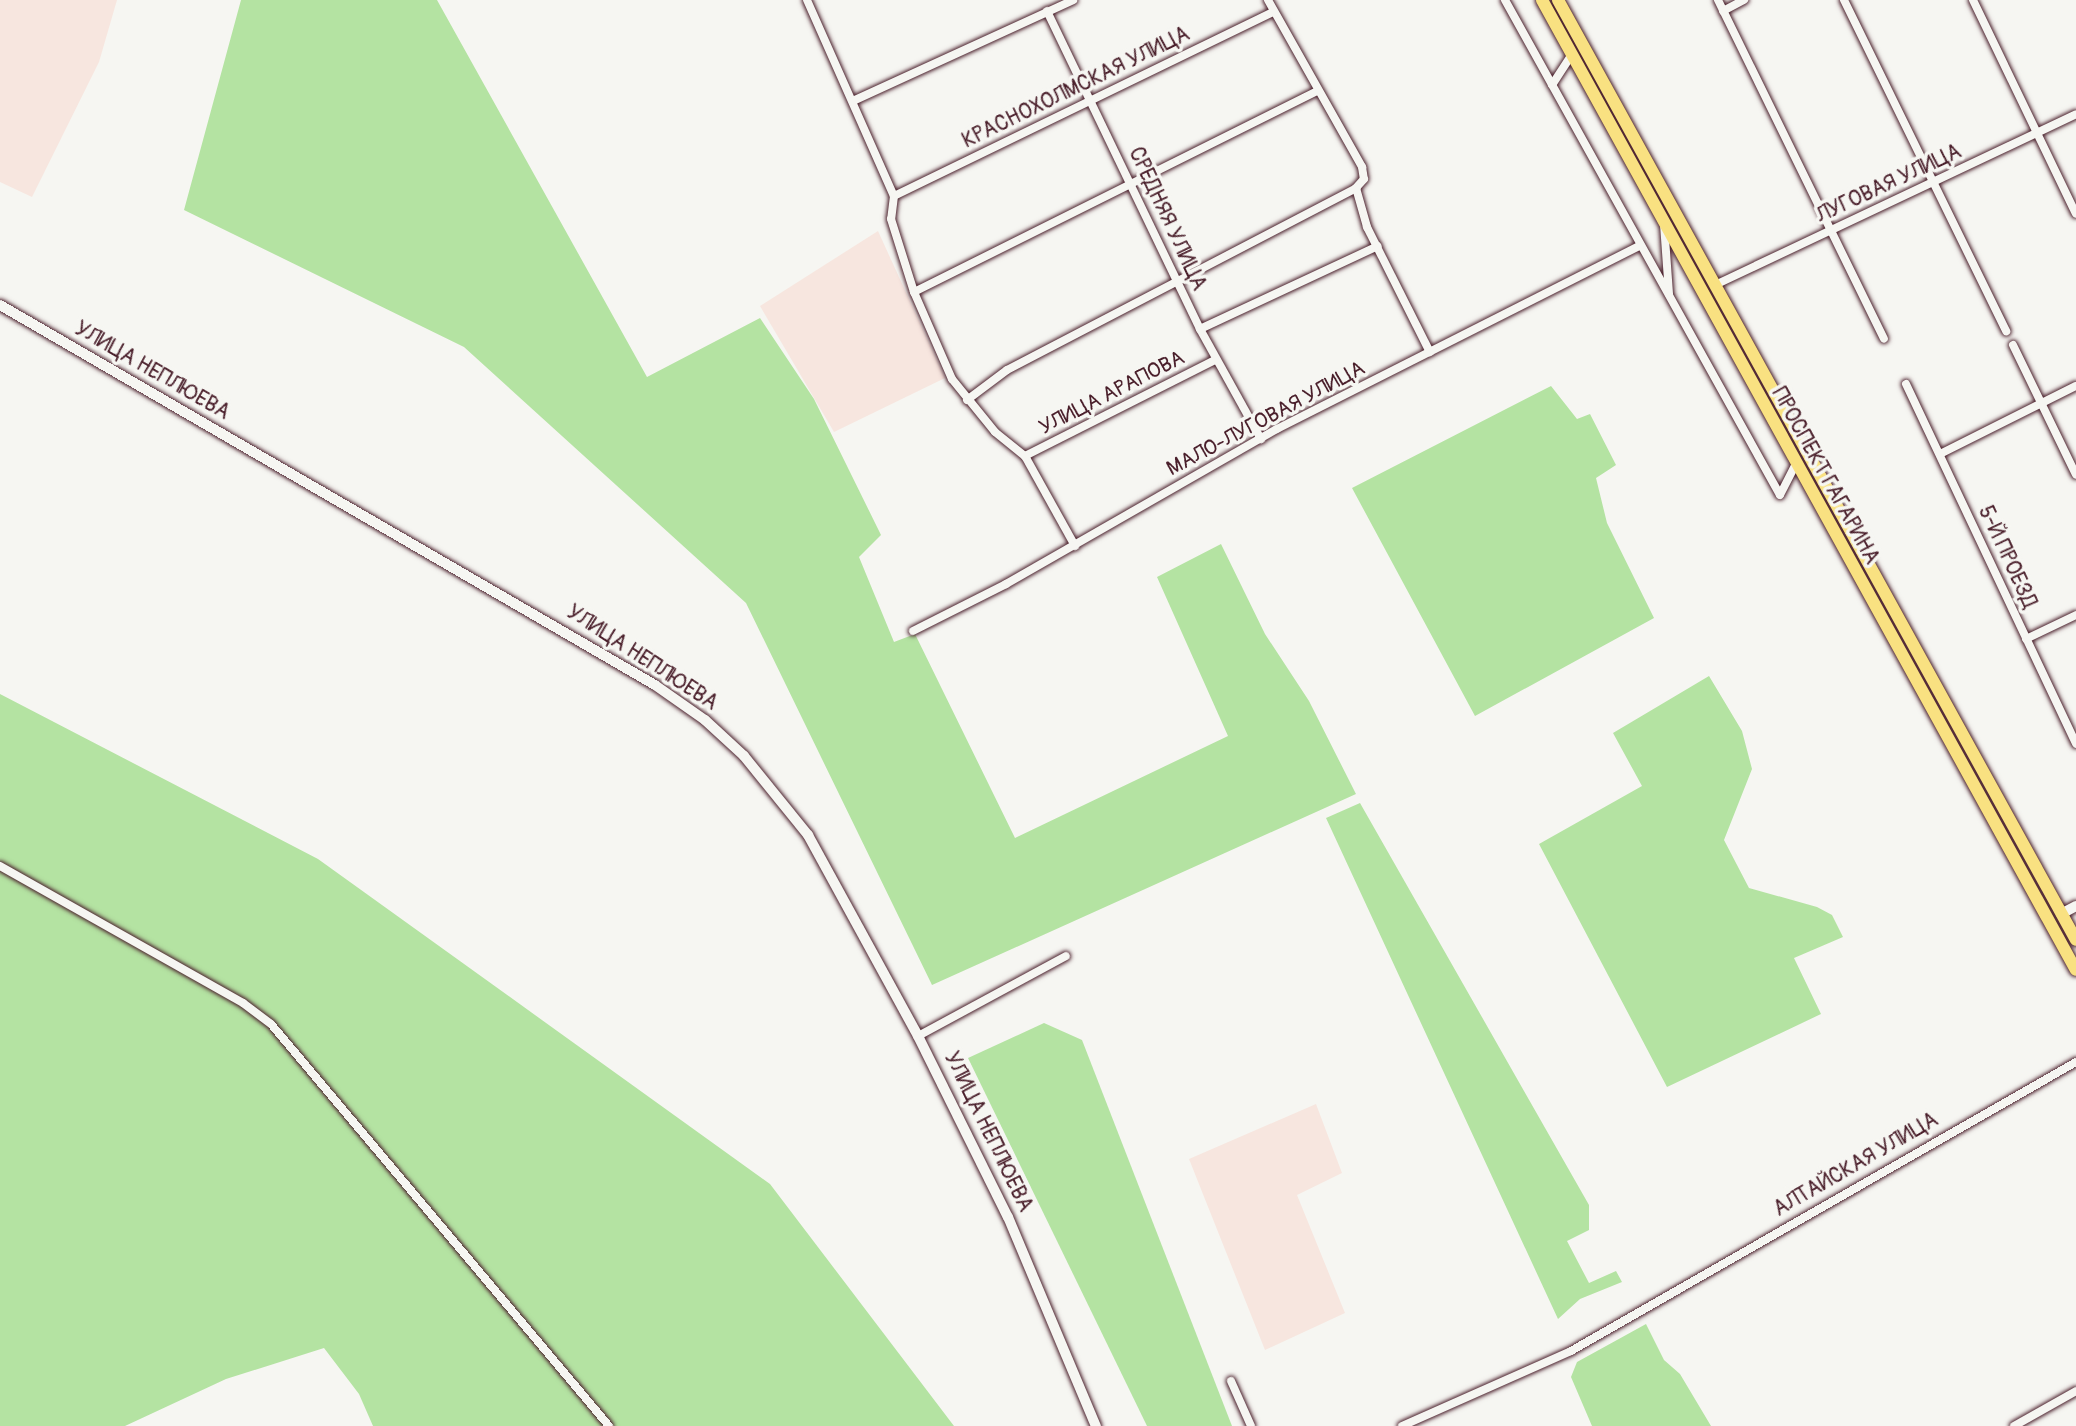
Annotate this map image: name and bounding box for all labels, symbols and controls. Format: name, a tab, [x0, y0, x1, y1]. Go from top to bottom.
street label: КРАСНОХОЛМСКАЯ УЛИЦА	[958, 22, 1194, 154]
street label: ЛУГОВАЯ УЛИЦА	[1812, 139, 1966, 229]
street label: СРЕДНЯЯ УЛИЦА	[1123, 143, 1211, 295]
street label: УЛИЦА НЕПЛЮЕВА	[70, 316, 234, 426]
street label: УЛИЦА АРАПОВА	[1035, 345, 1189, 441]
street label: МАЛО-ЛУГОВАЯ УЛИЦА	[1163, 356, 1369, 482]
street label: ПРОСПЕКТ ГАГАРИНА	[1766, 383, 1884, 569]
street label: 5-Й ПРОЕЗД	[1972, 502, 2042, 612]
street label: УЛИЦА НЕПЛЮЕВА	[562, 600, 722, 716]
street label: УЛИЦА НЕПЛЮЕВА	[938, 1048, 1038, 1216]
street label: АЛТАЙСКАЯ УЛИЦА	[1769, 1108, 1943, 1222]

